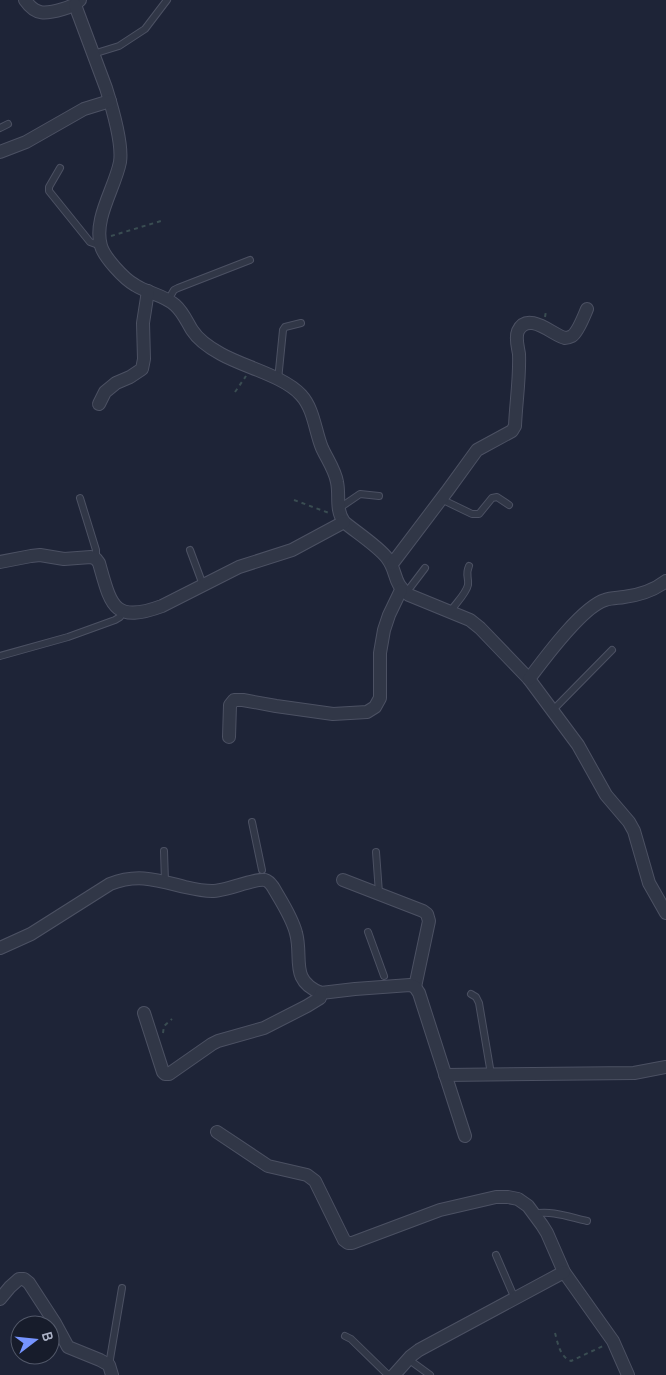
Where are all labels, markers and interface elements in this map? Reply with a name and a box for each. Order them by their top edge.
north arrow [10,1315,60,1365]
text: B [38,1329,58,1343]

